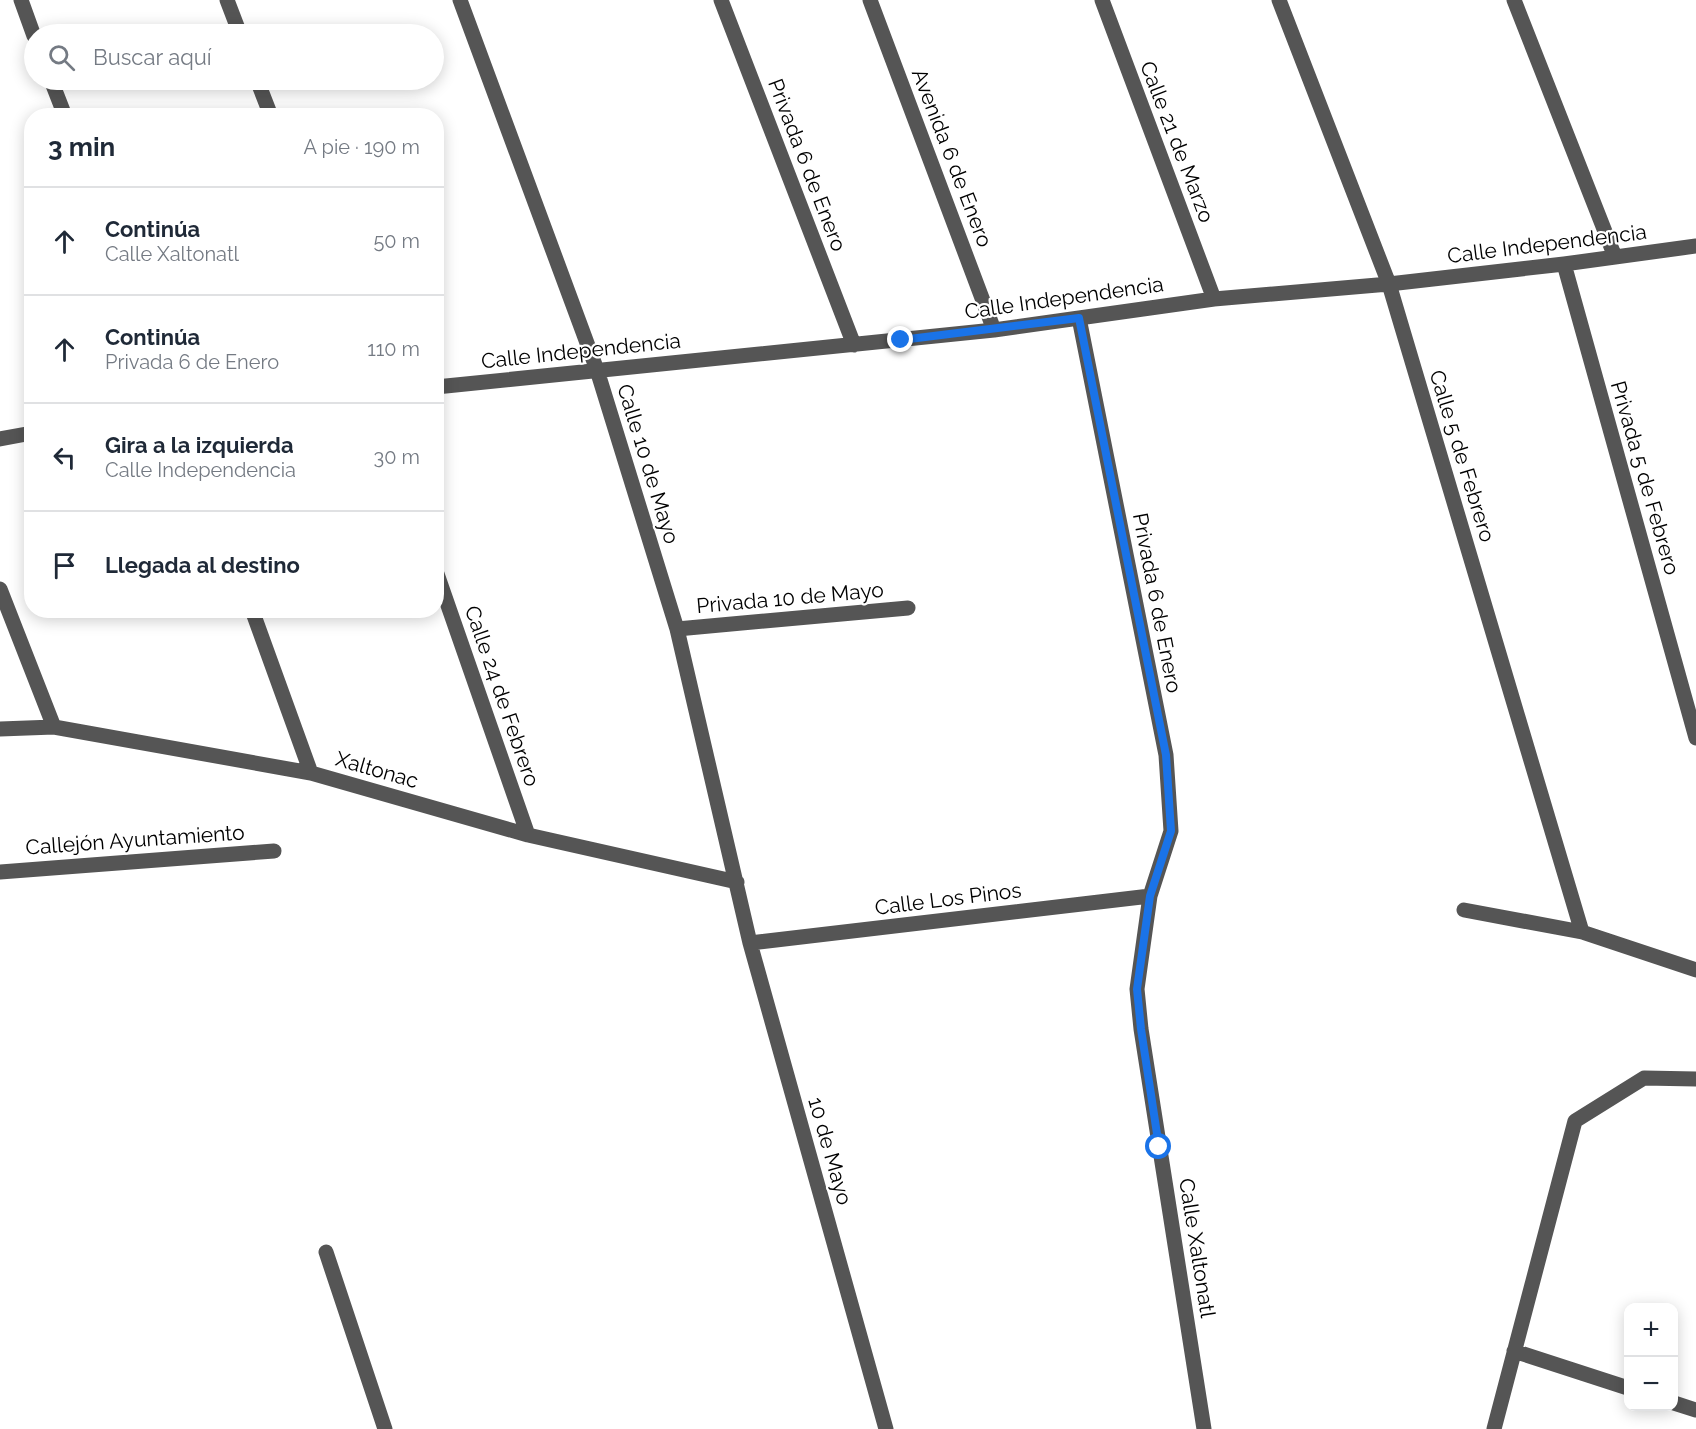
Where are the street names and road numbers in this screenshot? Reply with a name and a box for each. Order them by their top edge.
street label: Calle 21 de Marzo [1135,58,1220,226]
street label: Avenida 6 de Enero [907,65,998,250]
street label: Privada 6 de Enero [763,75,852,255]
street label: Calle Independencia [1446,219,1648,268]
street label: Calle Independencia [963,271,1165,324]
street label: Calle Independencia [480,328,682,373]
street label: Calle 5 de Febrero [1424,367,1501,545]
street label: Privada 5 de Febrero [1606,378,1685,578]
street label: Calle 10 de Mayo [612,381,685,547]
street label: Privada 6 de Enero [1128,511,1187,695]
street label: Privada 10 de Mayo [695,577,885,618]
street label: Calle 24 de Febrero [460,602,545,789]
street label: Xaltonac [333,746,421,793]
street label: Callejón Ayuntamiento [25,819,245,860]
street label: Calle Los Pinos [873,877,1023,920]
street label: 10 de Mayo [803,1094,858,1208]
street label: Calle Xaltonatl [1174,1176,1221,1320]

